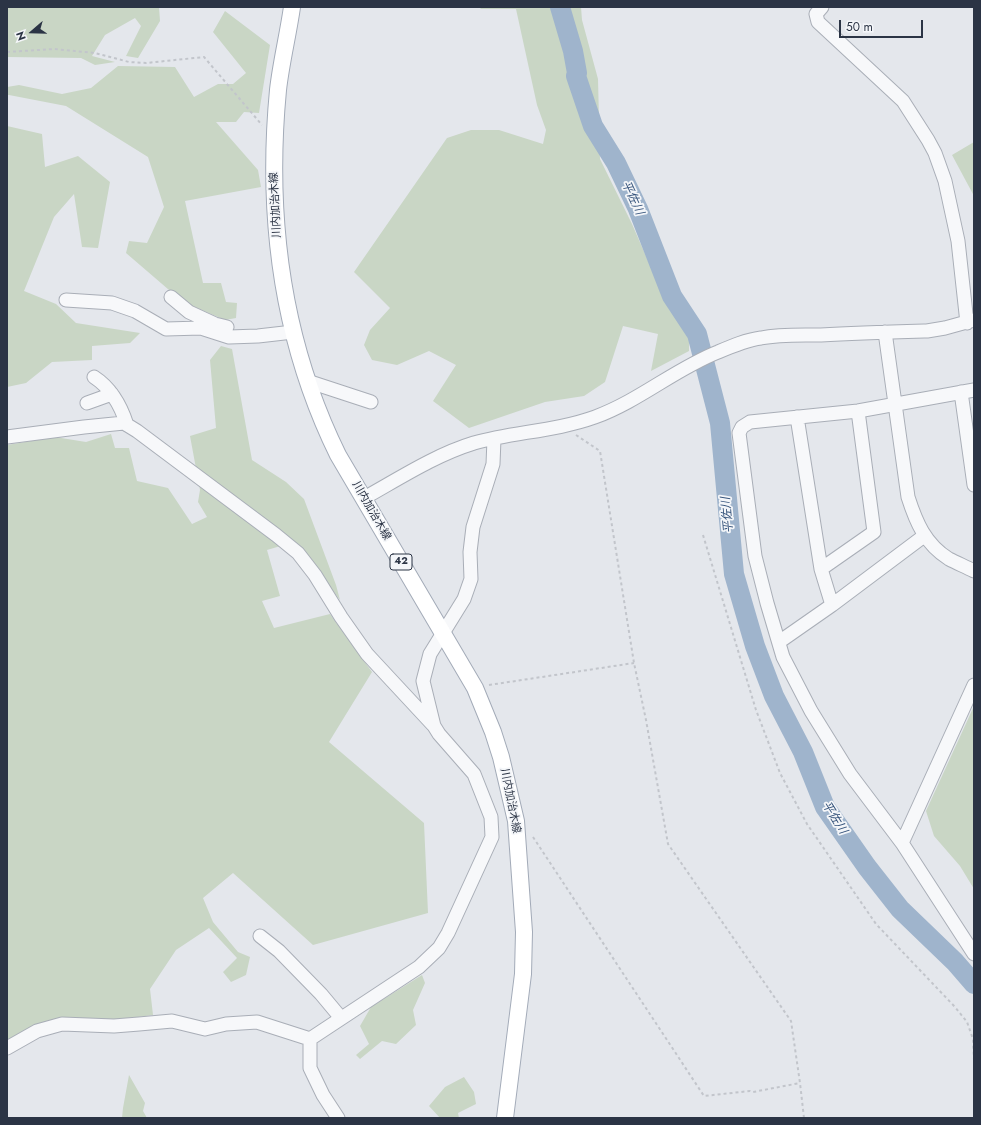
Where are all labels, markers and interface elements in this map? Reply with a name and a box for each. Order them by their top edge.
north arrow [12,12,52,52]
scale bar [841,12,925,38]
text: 50 m [846,18,873,36]
text: N [12,29,30,43]
street label: 川内加治木線 [268,172,284,238]
water label: 平佐川 [618,179,646,217]
street label: 川内加治木線 [349,479,393,543]
water label: 平佐川 [719,496,737,534]
road number: 42 [390,554,412,570]
street label: 川内加治木線 [497,767,523,835]
water label: 平佐川 [818,799,850,837]

